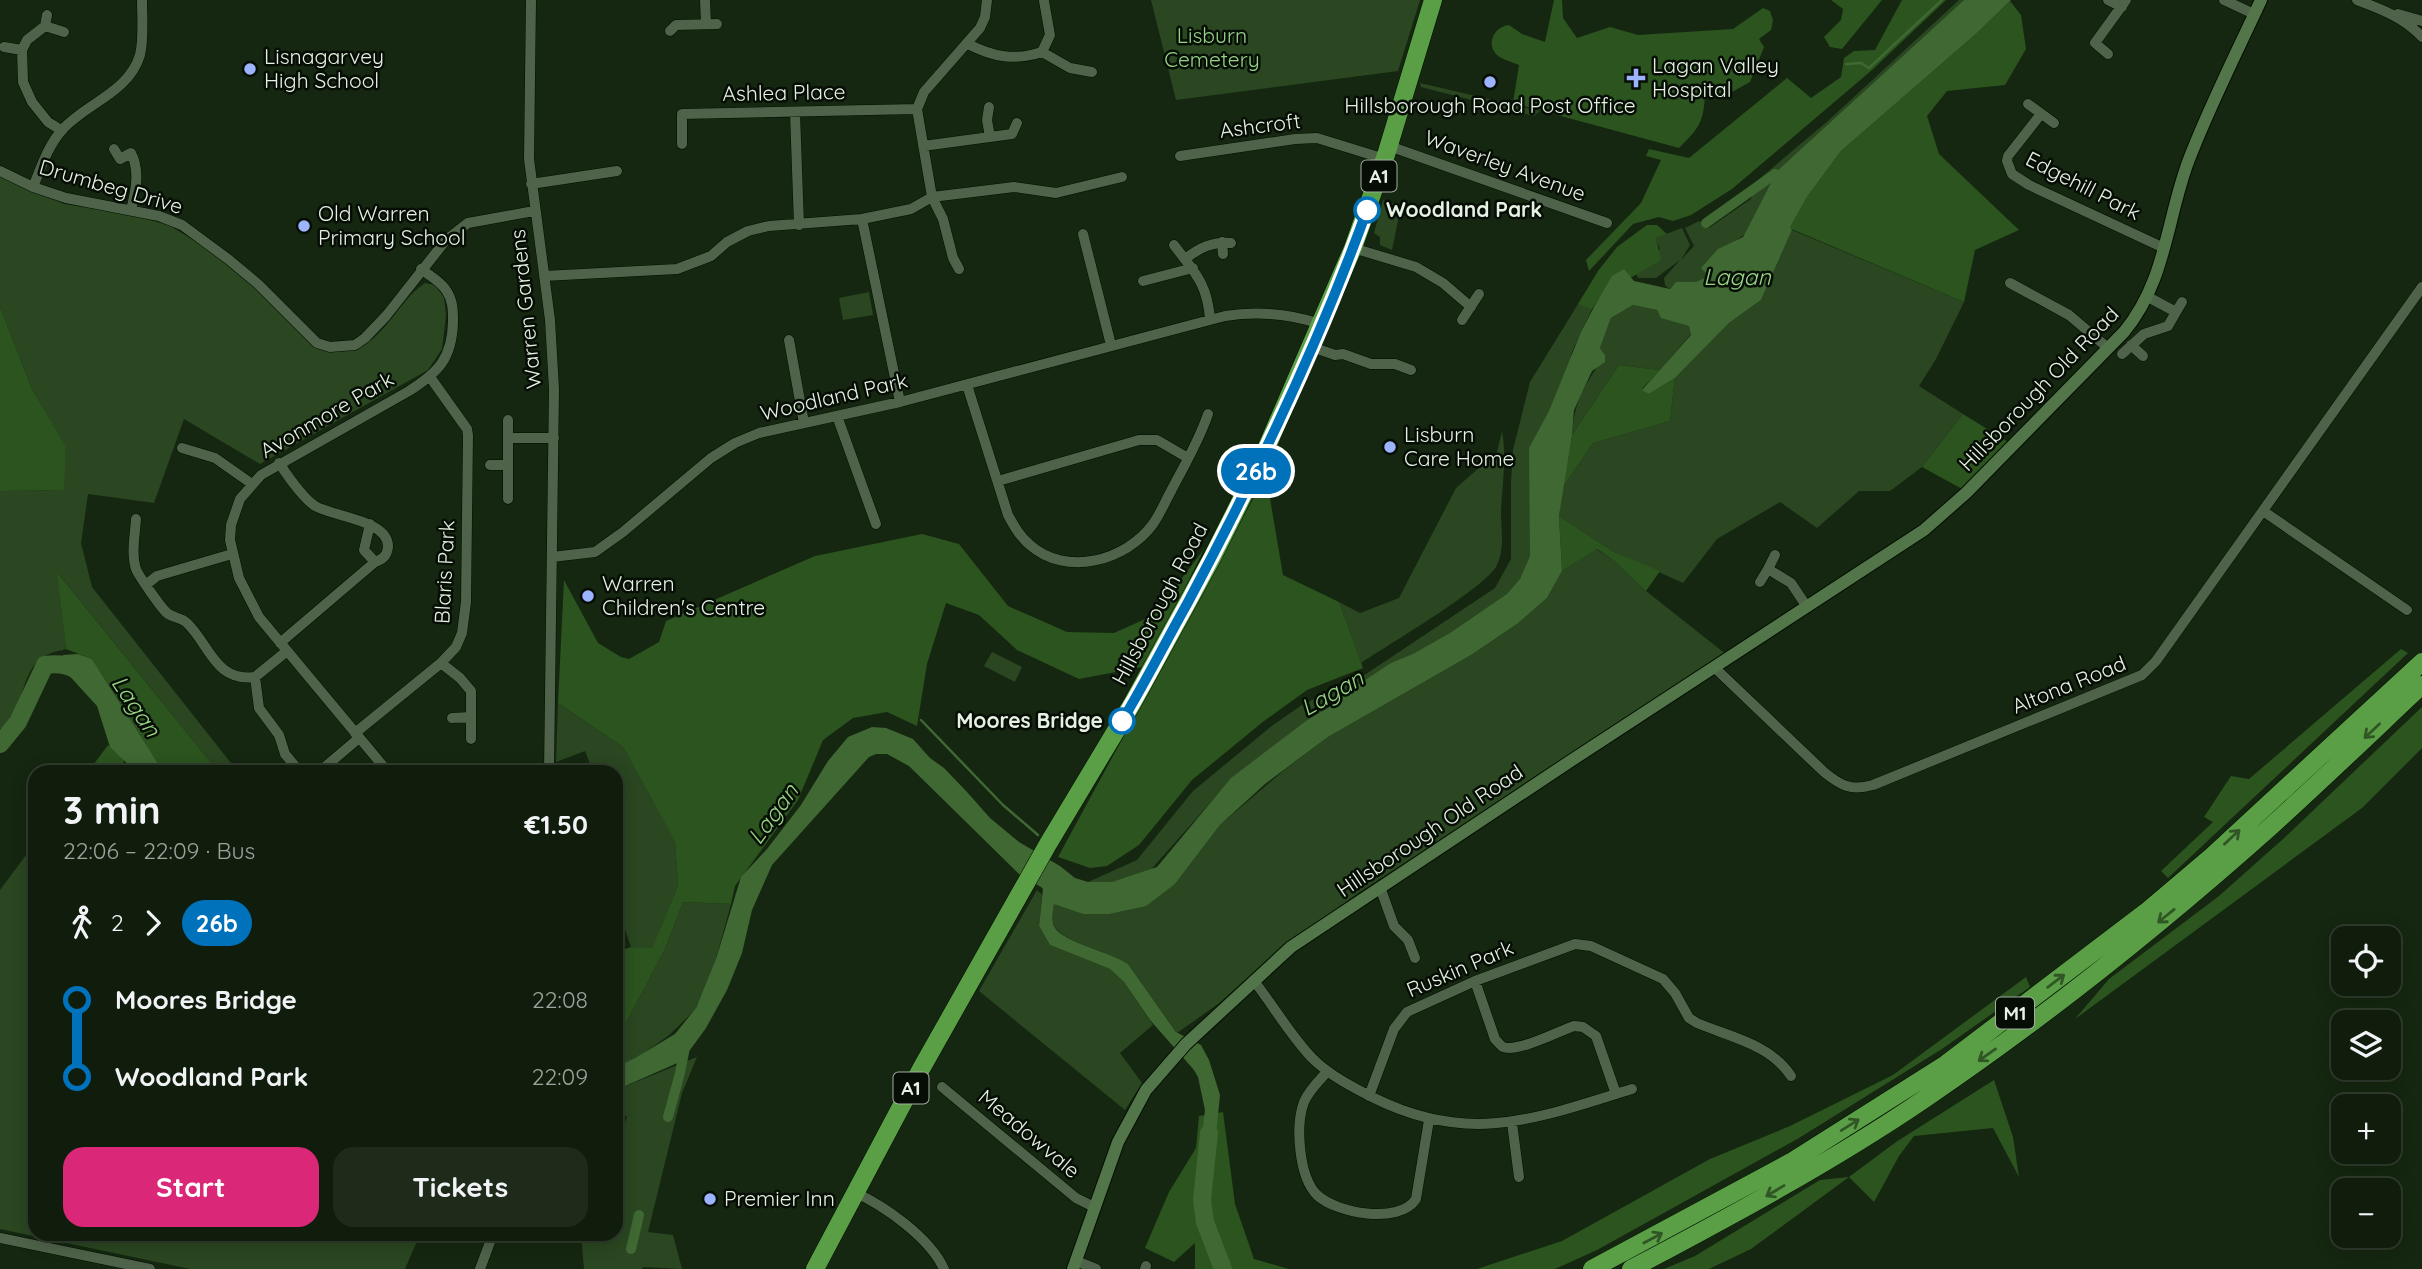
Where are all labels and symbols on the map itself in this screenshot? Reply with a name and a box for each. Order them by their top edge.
park label: Lisburn Cemetery [1164,22,1260,72]
place label: Lisnagarvey High School [264,43,384,93]
place label: Lagan Valley Hospital [1652,52,1779,102]
marker: Lisnagarvey High School [242,61,258,77]
marker: Lagan Valley Hospital [1626,68,1646,88]
marker: Hillsborough Road Post Office [1482,74,1498,90]
street label: Ashlea Place [722,78,846,106]
place label: Hillsborough Road Post Office [1344,92,1636,118]
street label: Ashcroft [1218,107,1302,143]
street label: Waverley Avenue [1421,124,1589,206]
street label: Edgehill Park [2022,145,2145,225]
street label: Drumbeg Drive [36,153,186,219]
road number: A1 [1362,160,1396,192]
place label: Woodland Park [1386,196,1542,222]
marker: Woodland Park [1354,197,1380,223]
place label: Old Warren Primary School [318,200,466,250]
marker: Old Warren Primary School [296,218,312,234]
street label: Warren Gardens [504,228,546,390]
water label: Lagan [1703,262,1772,291]
street label: Hillsborough Old Road [1953,301,2124,476]
street label: Avonmore Park [255,365,398,463]
street label: Woodland Park [757,366,910,426]
place label: Lisburn Care Home [1404,421,1514,471]
marker: Lisburn Care Home [1382,439,1398,455]
line badge: 26b [1216,448,1296,494]
street label: Hillsborough Road [1106,518,1213,689]
street label: Blaris Park [428,519,460,624]
place label: Warren Children's Centre [602,570,765,620]
marker: Warren Children's Centre [580,588,596,604]
street label: Altona Road [2008,649,2129,719]
water label: Lagan [1295,663,1369,722]
water label: Lagan [105,670,168,742]
place label: Moores Bridge [956,707,1103,733]
marker: Moores Bridge [1109,708,1135,734]
one-way arrow [2364,723,2381,740]
street label: Hillsborough Old Road [1332,758,1527,902]
water label: Lagan [741,777,805,850]
one-way arrow [2223,828,2240,845]
one-way arrow [2158,908,2176,924]
street label: Ruskin Park [1402,934,1517,1002]
one-way arrow [2047,974,2066,989]
road number: M1 [1996,998,2034,1028]
one-way arrow [1978,1048,1997,1062]
road number: A1 [894,1072,928,1104]
street label: Meadowvale [974,1083,1086,1183]
one-way arrow [1840,1118,1860,1132]
one-way arrow [1765,1184,1785,1198]
place label: Premier Inn [724,1185,835,1211]
marker: Premier Inn [702,1191,718,1207]
one-way arrow [1642,1231,1662,1245]

